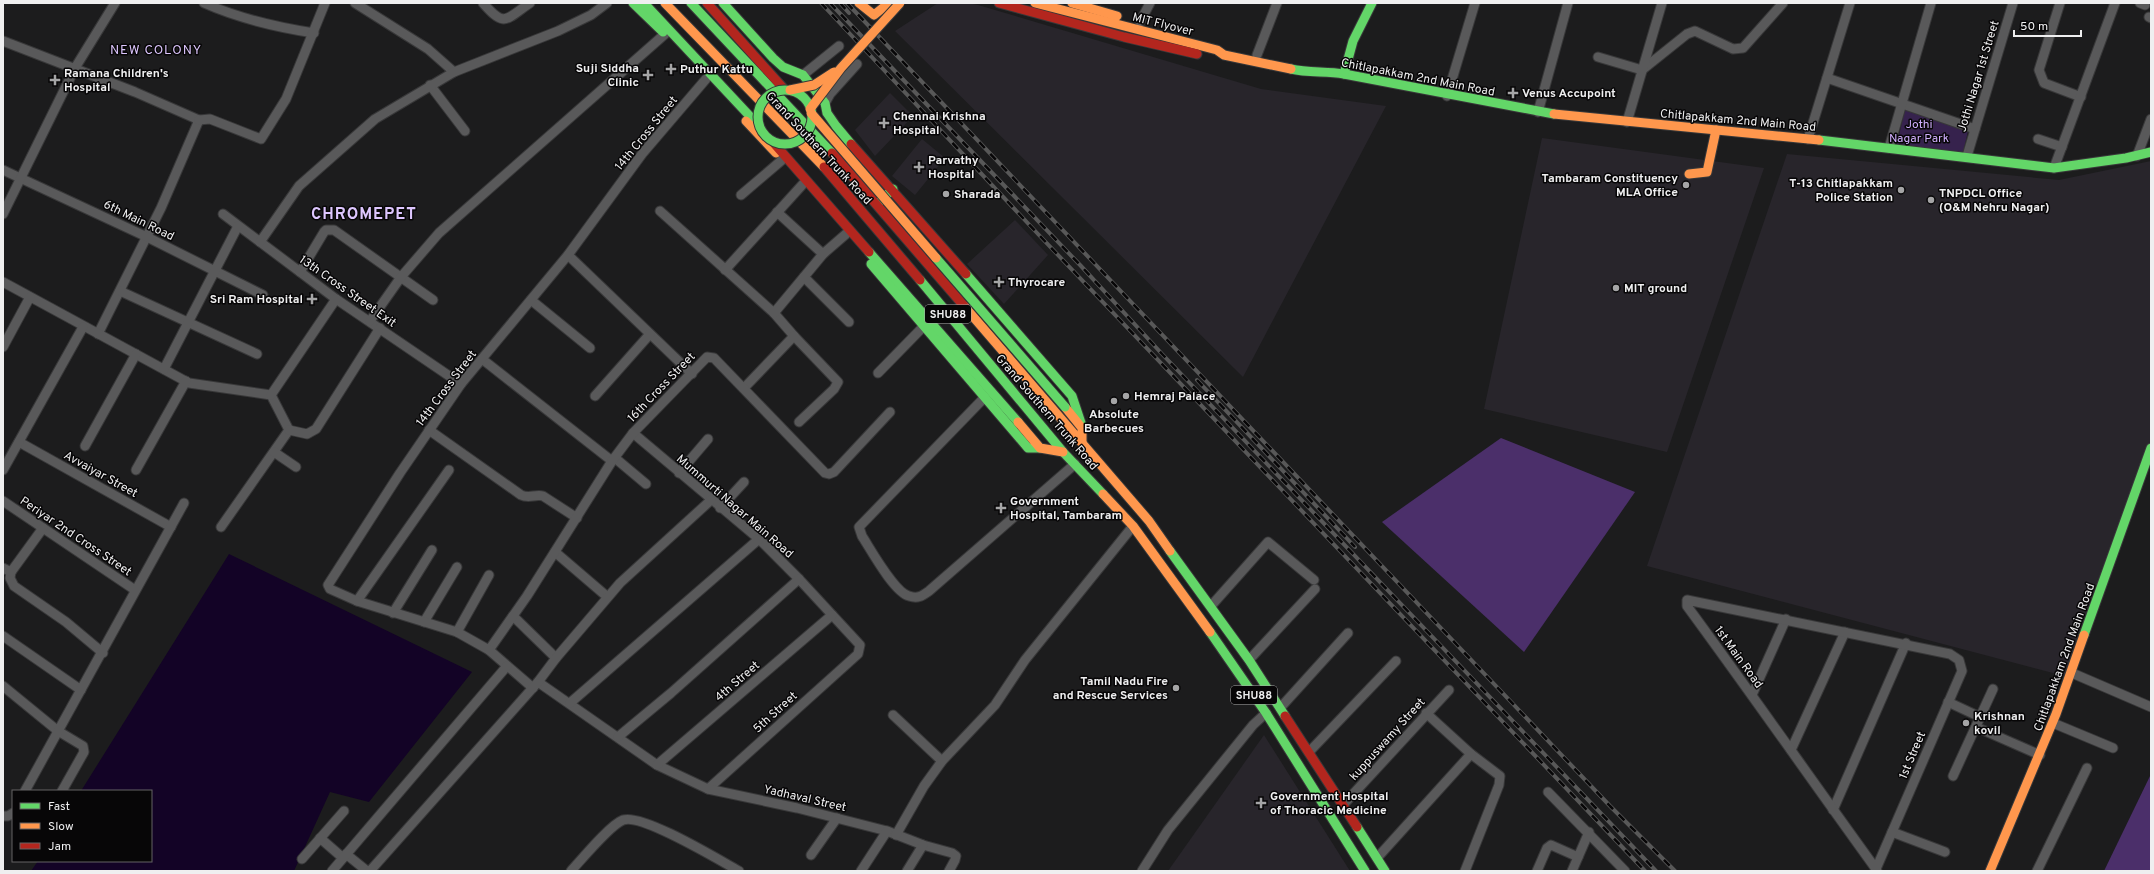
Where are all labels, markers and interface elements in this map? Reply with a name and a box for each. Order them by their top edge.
street label: MIT Flyover [1131,10,1195,40]
scale bar [2014,12,2081,38]
street label: Jothi Nagar 1st Street [1954,19,2004,134]
text: 50 m [2020,19,2048,35]
district label: NEW COLONY [110,43,202,59]
street label: Chitlapakkam 2nd Main Road [1339,55,1496,101]
place label: Suji Siddha Clinic [576,61,639,91]
place label: Puthur Kattu [680,62,753,78]
marker: Puthur Kattu [665,63,677,75]
place label: Ramana Children's Hospital [64,66,169,96]
marker: Suji Siddha Clinic [642,69,654,81]
marker: Ramana Children's Hospital [49,74,61,86]
place label: Venus Accupoint [1522,86,1616,102]
marker: Venus Accupoint [1507,87,1519,99]
street label: Grand Southern Trunk Road [762,89,875,208]
street label: 14th Cross Street [612,93,682,174]
street label: Chitlapakkam 2nd Main Road [1659,106,1817,136]
place label: Chennai Krishna Hospital [893,109,986,139]
marker: Chennai Krishna Hospital [878,117,890,129]
park label: Jothi Nagar Park [1889,117,1949,147]
place label: Parvathy Hospital [928,153,979,183]
marker: Parvathy Hospital [913,161,925,173]
place label: Tambaram Constituency MLA Office [1541,171,1678,201]
place label: T-13 Chitlapakkam Police Station [1789,176,1893,206]
marker: Tambaram Constituency MLA Office [1681,180,1691,190]
marker: T-13 Chitlapakkam Police Station [1896,185,1906,195]
place label: TNPDCL Office (O&M Nehru Nagar) [1939,186,2050,216]
place label: Sharada [954,187,1000,203]
marker: Sharada [941,189,951,199]
marker: TNPDCL Office (O&M Nehru Nagar) [1926,195,1936,205]
street label: 6th Main Road [100,197,177,245]
district label: CHROMEPET [311,205,417,225]
street label: 13th Cross Street Exit [296,252,399,331]
place label: Thyrocare [1008,275,1066,291]
marker: Thyrocare [993,276,1005,288]
place label: MIT ground [1624,281,1687,297]
marker: MIT ground [1611,283,1621,293]
place label: Sri Ram Hospital [210,292,303,308]
marker: Sri Ram Hospital [306,293,318,305]
road number: SHU88 [925,305,971,323]
street label: 14th Cross Street [413,347,481,430]
street label: 16th Cross Street [624,349,699,426]
street label: Grand Southern Trunk Road [991,351,1101,474]
place label: Hemraj Palace [1134,389,1216,405]
marker: Hemraj Palace [1121,391,1131,401]
marker: Absolute Barbecues [1109,396,1119,406]
place label: Absolute Barbecues [1084,407,1144,437]
street label: Avvaiyar Street [61,448,140,502]
street label: Mummurti Nagar Main Road [672,451,796,562]
street label: Periyar 2nd Cross Street [16,493,134,580]
place label: Government Hospital, Tambaram [1010,494,1122,524]
marker: Government Hospital, Tambaram [995,502,1007,514]
street label: Chitlapakkam 2nd Main Road [2031,581,2099,734]
street label: 1st Main Road [1710,623,1766,692]
street label: 4th Street [712,658,763,706]
place label: Tamil Nadu Fire and Rescue Services [1053,674,1168,704]
marker: Tamil Nadu Fire and Rescue Services [1171,683,1181,693]
road number: SHU88 [1231,686,1277,704]
street label: 5th Street [750,689,801,737]
street label: kuppuswamy Street [1346,695,1429,784]
place label: Krishnan kovil [1974,709,2025,739]
marker: Krishnan kovil [1961,718,1971,728]
street label: 1st Street [1896,729,1930,782]
street label: Yadhaval Street [762,782,848,816]
place label: Government Hospital of Thoracic Medicine [1270,789,1388,819]
legend [12,790,152,862]
marker: Government Hospital of Thoracic Medicine [1255,797,1267,809]
text: Fast [48,799,70,815]
text: Slow [48,819,74,835]
text: Jam [48,839,71,855]

